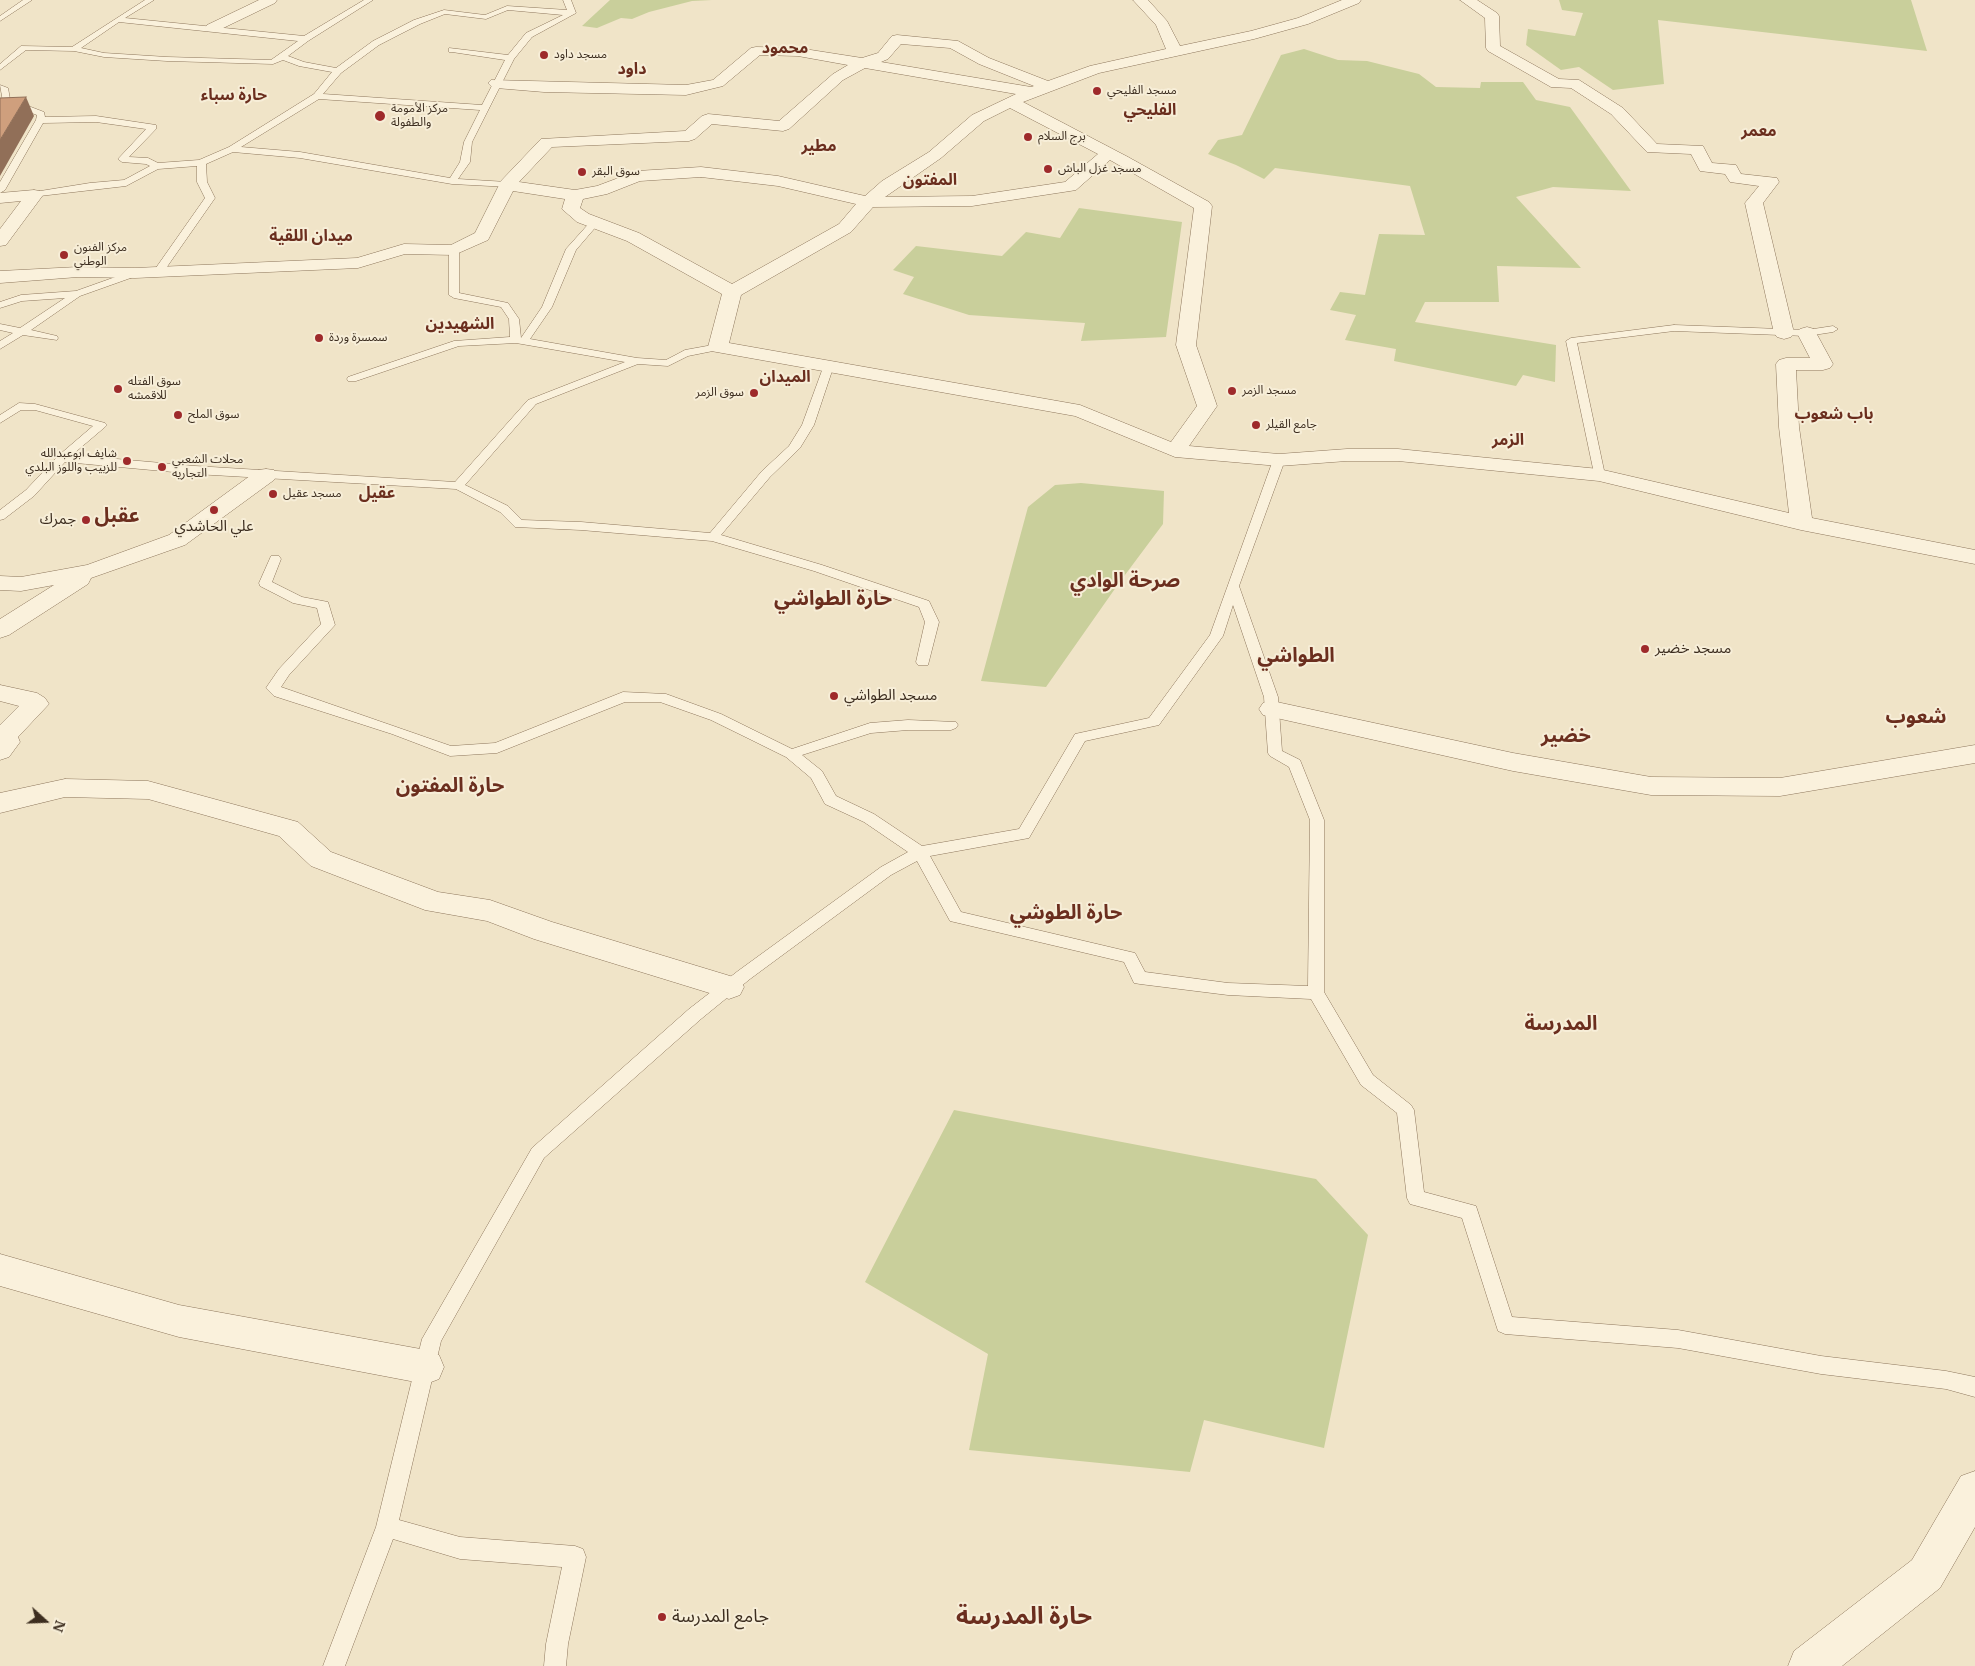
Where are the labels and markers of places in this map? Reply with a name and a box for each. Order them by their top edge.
place label: مسجد داود [554,48,607,62]
marker: مسجد داود [538,49,550,61]
place label: مسجد الفليحي [1107,84,1177,98]
marker: مسجد الفليحي [1091,85,1103,97]
place label: مركز الأمومة والطفولة [391,102,448,130]
marker: مركز الأمومة والطفولة [373,109,387,123]
place label: برج السلام [1038,130,1086,144]
marker: برج السلام [1022,131,1034,143]
place label: مسجد غزل الباش [1058,162,1141,176]
marker: مسجد غزل الباش [1042,163,1054,175]
place label: سوق البقر [592,165,640,179]
marker: سوق البقر [576,166,588,178]
place label: مركز الفنون الوطني [74,241,127,269]
marker: مركز الفنون الوطني [58,249,70,261]
place label: سمسرة وردة [329,331,388,345]
marker: سمسرة وردة [313,332,325,344]
place label: سوق الفتله للاقمشه [128,375,181,403]
marker: سوق الفتله للاقمشه [112,383,124,395]
place label: مسجد الزمر [1242,384,1297,398]
marker: مسجد الزمر [1226,385,1238,397]
place label: سوق الزمر [695,386,744,400]
marker: سوق الزمر [748,387,760,399]
place label: سوق الملح [188,408,240,422]
marker: سوق الملح [172,409,184,421]
place label: جامع القيلر [1266,418,1317,432]
marker: جامع القيلر [1250,419,1262,431]
place label: شايف ابوعبدالله للزبيب واللوز البلدي [25,447,117,475]
place label: محلات الشعبي التجاريه [172,453,243,481]
marker: شايف ابوعبدالله للزبيب واللوز البلدي [121,455,133,467]
marker: محلات الشعبي التجاريه [156,461,168,473]
place label: مسجد عقيل [283,487,342,501]
marker: مسجد عقيل [267,488,279,500]
marker: علي الحاشدي [208,504,220,516]
place label: جمرك [40,511,76,529]
marker: جمرك [80,514,92,526]
place label: علي الحاشدي [174,518,254,536]
place label: مسجد خضير [1655,640,1731,658]
marker: مسجد خضير [1639,643,1651,655]
place label: مسجد الطواشي [844,687,937,705]
marker: مسجد الطواشي [828,690,840,702]
place label: جامع المدرسة [672,1606,769,1628]
marker: جامع المدرسة [656,1611,668,1623]

